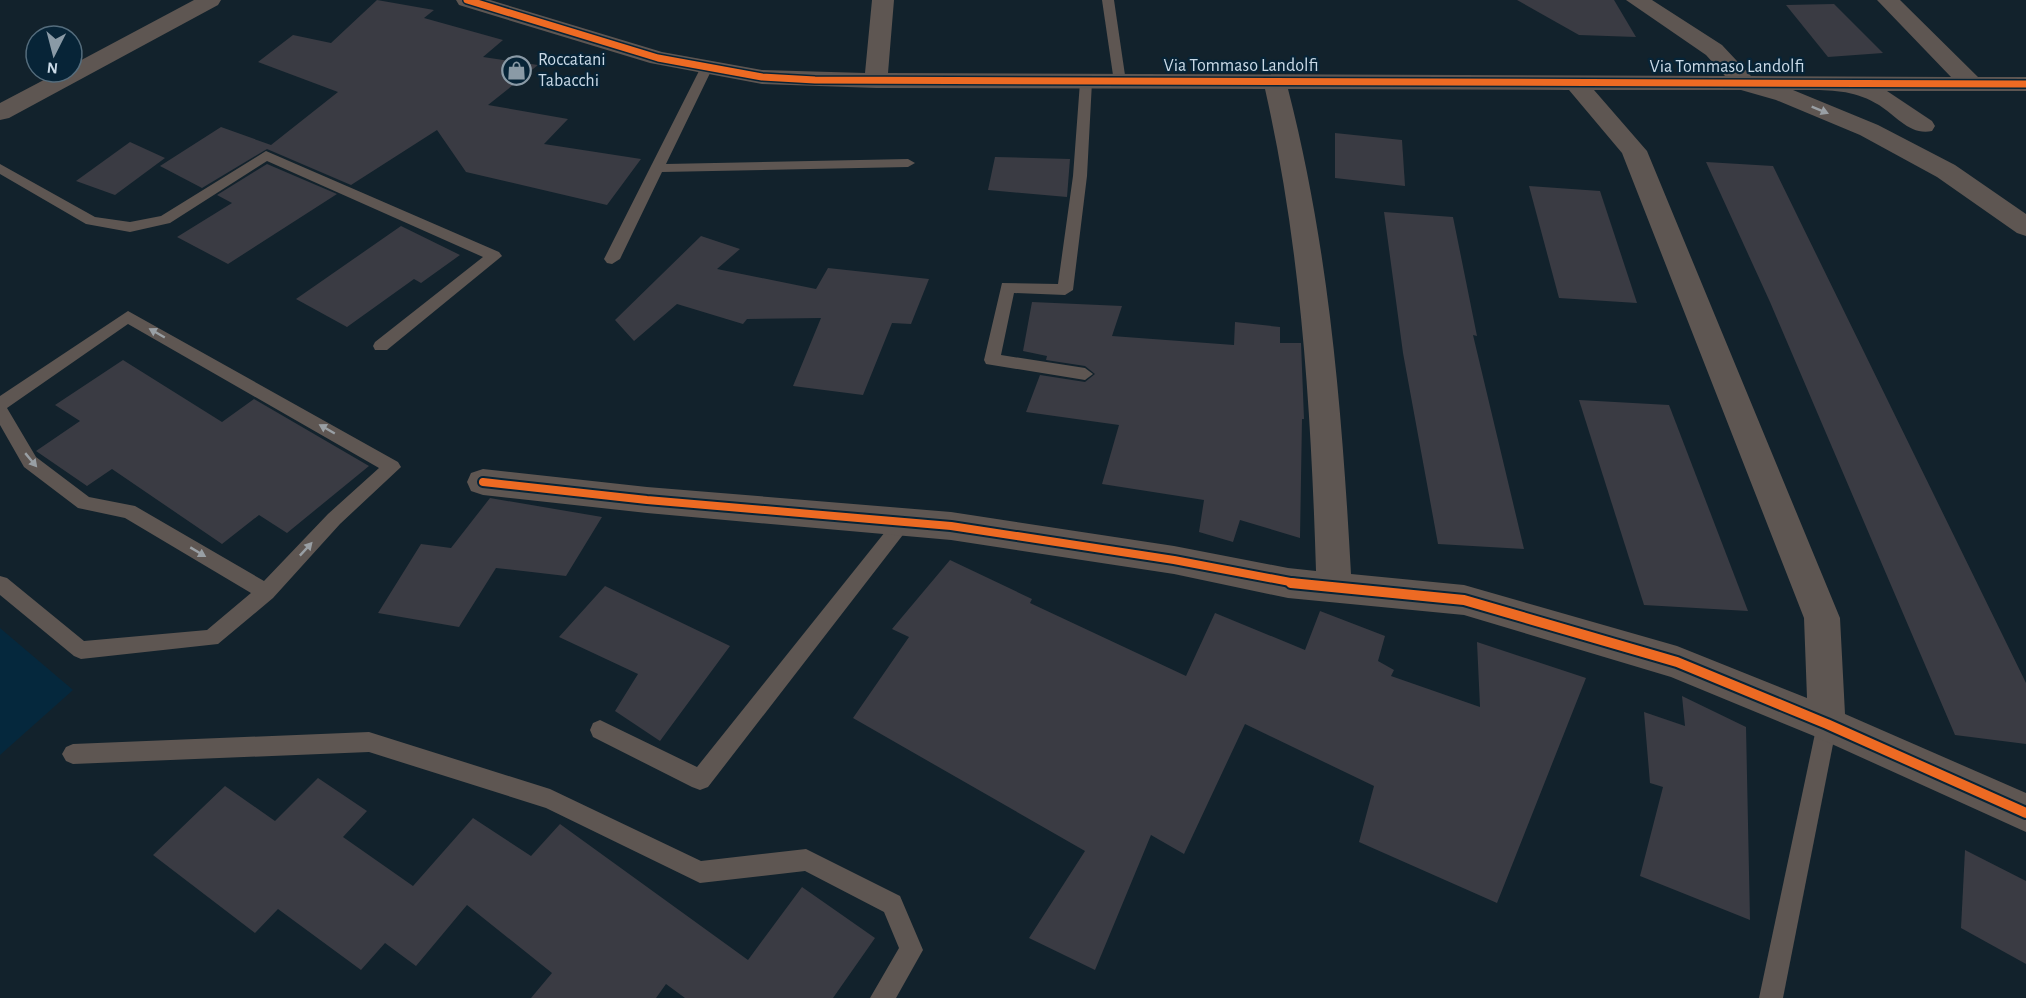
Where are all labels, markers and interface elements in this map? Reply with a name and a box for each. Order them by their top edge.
north arrow [24,24,84,84]
place label: Roccatani Tabacchi [538,51,606,90]
shop icon: Roccatani Tabacchi [501,54,533,86]
street label: Via Tommaso Landolfi [1164,57,1319,75]
street label: Via Tommaso Landolfi [1650,58,1805,76]
text: N [46,59,59,76]
one-way arrow [1811,106,1829,115]
one-way arrow [148,328,165,338]
one-way arrow [318,425,335,435]
one-way arrow [24,452,38,467]
one-way arrow [299,542,312,557]
one-way arrow [190,546,206,557]

